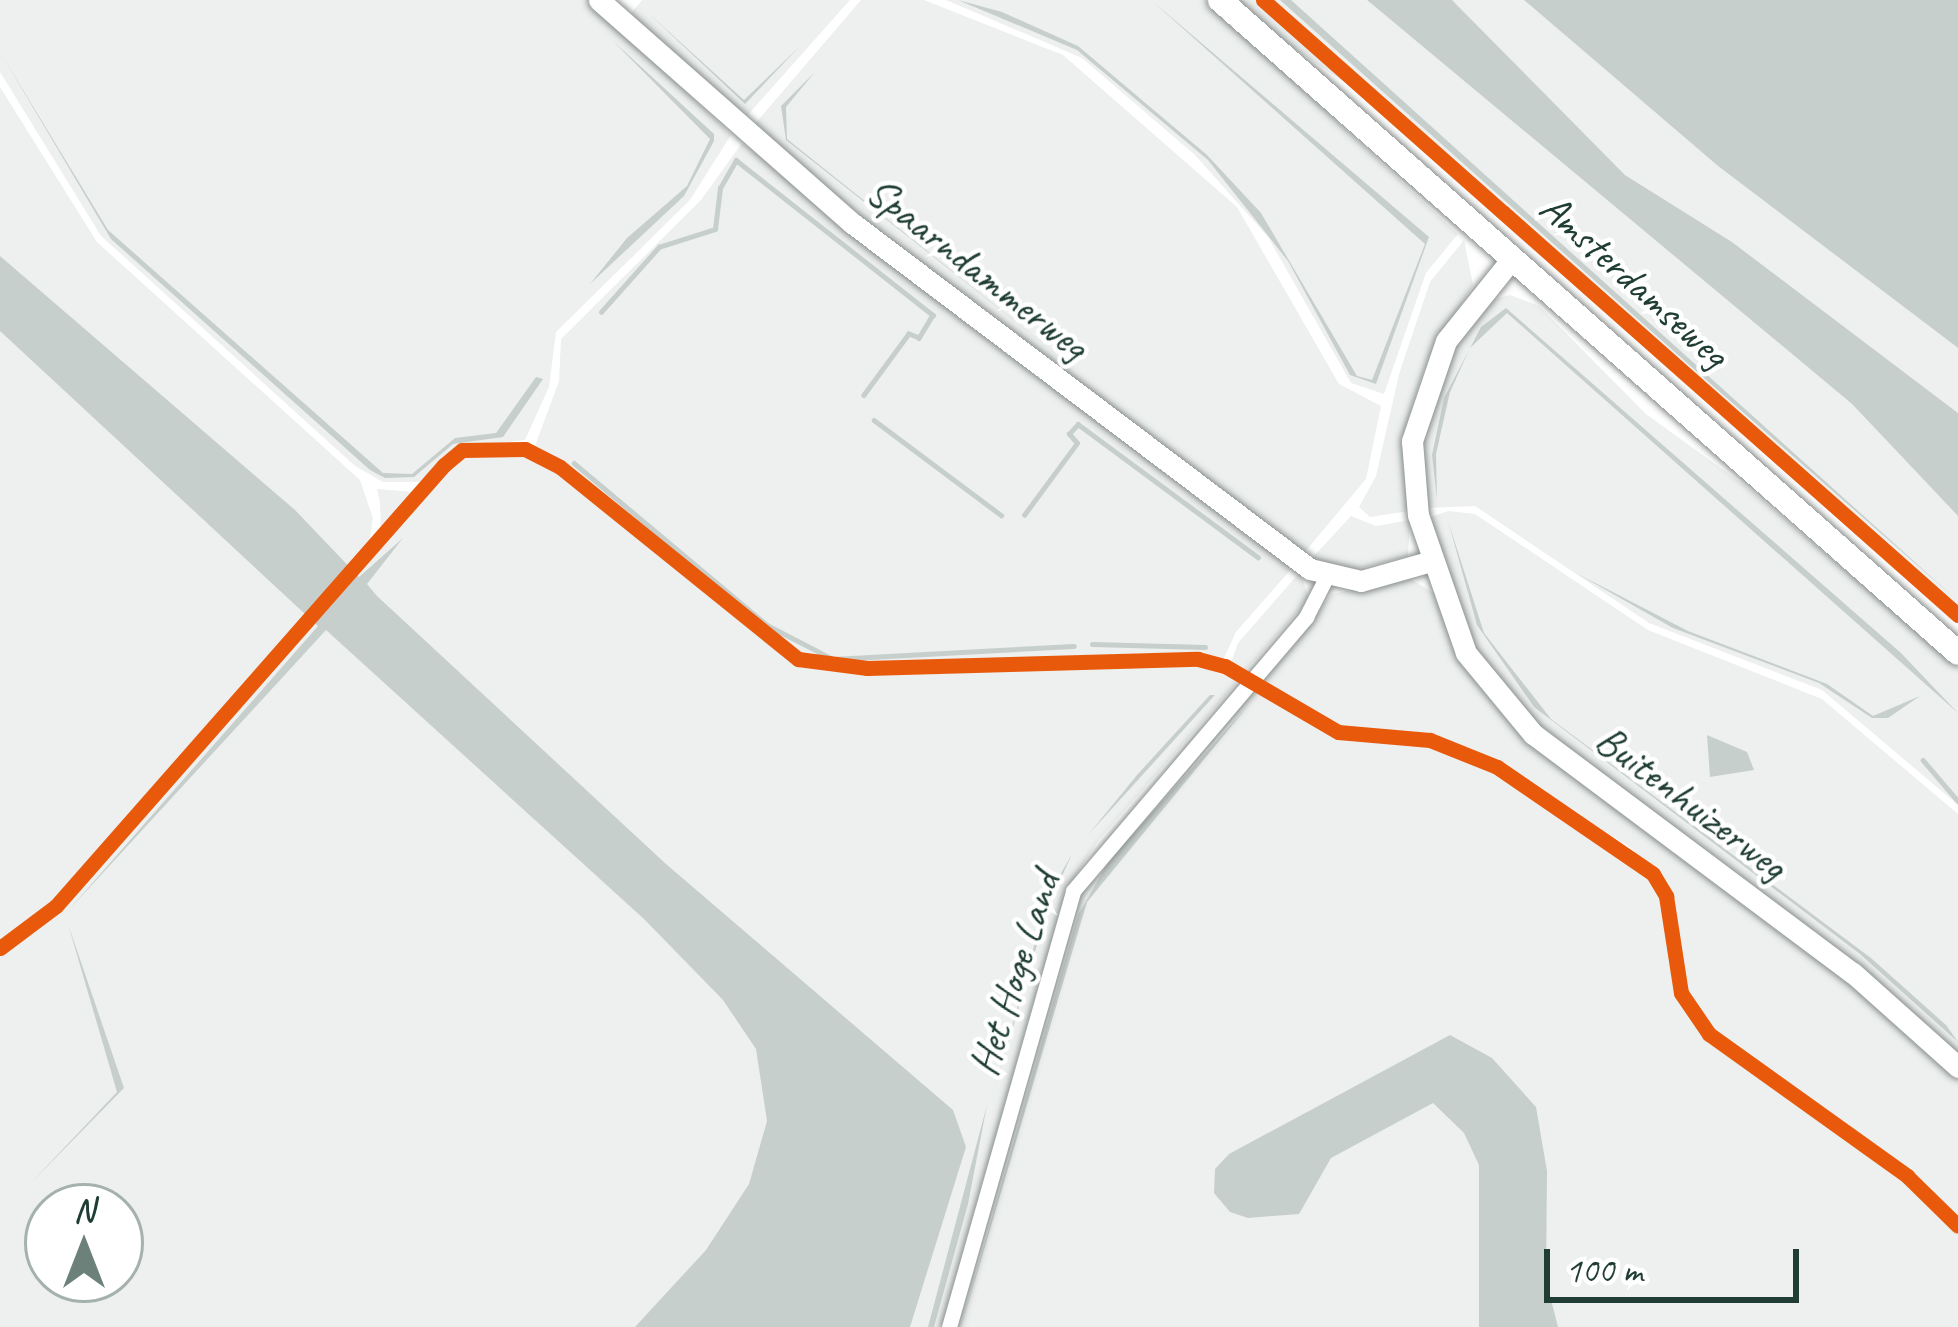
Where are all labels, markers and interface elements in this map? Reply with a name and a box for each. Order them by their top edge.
street label: Spaarndammerweg [856,167,1098,371]
street label: Amsterdamseweg [1529,183,1739,379]
street label: Buitenhuizerweg [1585,715,1797,891]
street label: Het Hoge Land [959,866,1071,1082]
north arrow [24,1183,144,1303]
text: N [74,1189,94,1231]
scale bar [1550,1225,1805,1299]
text: 100 m [1565,1247,1642,1293]

